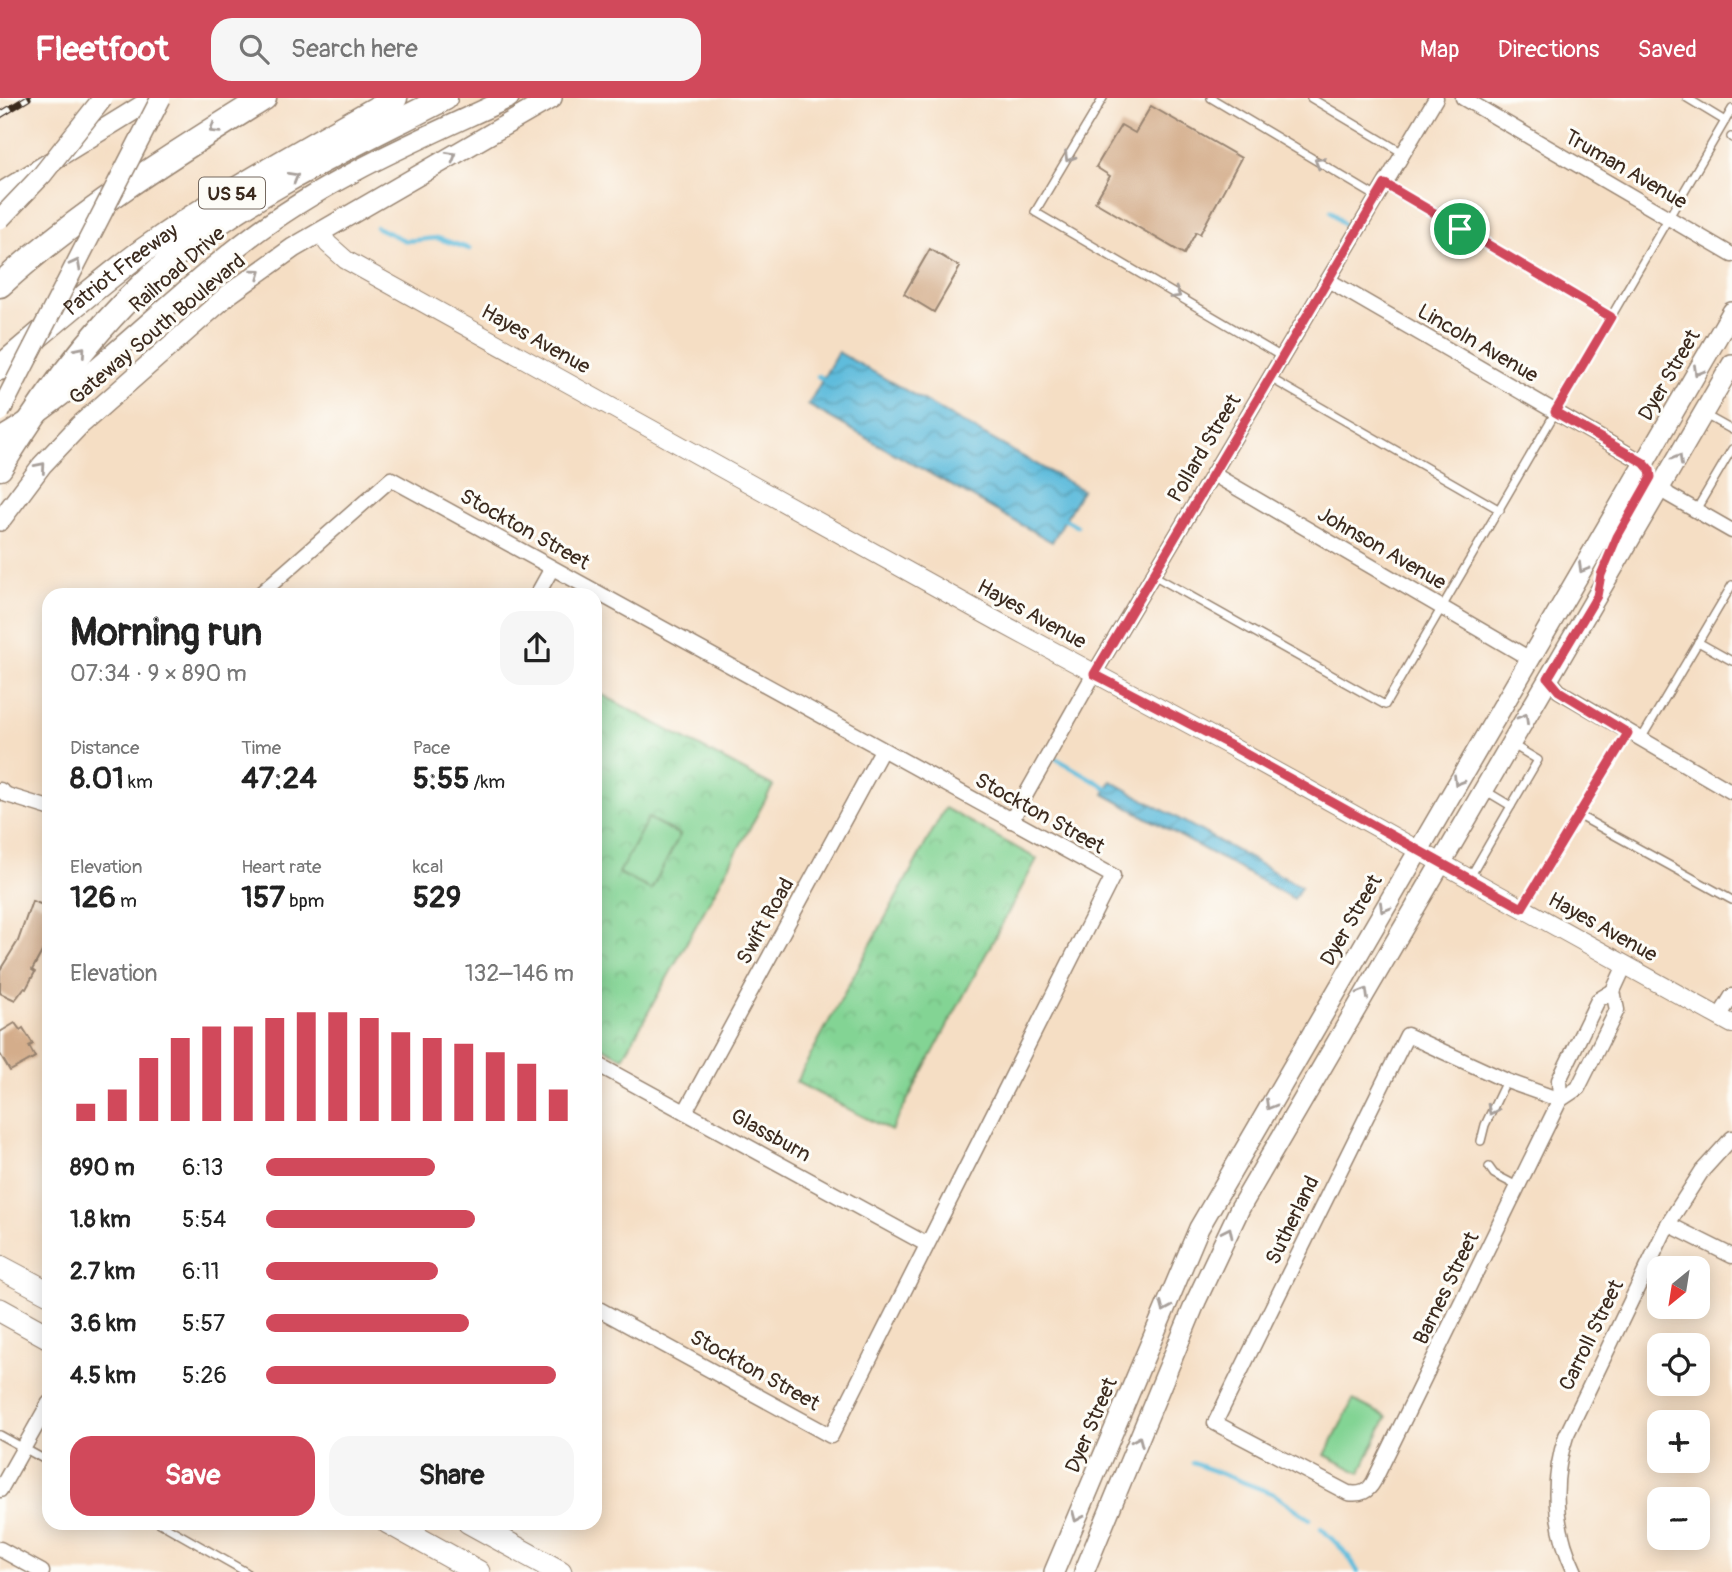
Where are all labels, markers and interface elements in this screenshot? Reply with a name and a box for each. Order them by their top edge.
search box [211,18,701,81]
text: Fleetfoot [35,29,169,70]
icon: search [235,30,273,68]
text: Search here [291,33,418,65]
text: Map [1420,35,1460,64]
text: Directions [1498,35,1599,64]
text: Saved [1637,35,1697,64]
one-way arrow [209,121,222,134]
street label: Truman Avenue [1560,123,1692,216]
one-way arrow [1064,149,1077,162]
one-way arrow [445,151,457,164]
one-way arrow [1313,157,1326,170]
one-way arrow [286,172,299,185]
road number: US 54 [199,178,265,208]
pin [1430,199,1490,259]
icon: arrive [1441,210,1479,248]
street label: Patriot Freeway [58,217,183,322]
street label: Railroad Drive [124,220,231,318]
street label: Gateway South Boulevard [64,248,251,411]
one-way arrow [68,259,81,271]
one-way arrow [249,269,262,281]
one-way arrow [1168,286,1181,299]
street label: Hayes Avenue [476,298,596,381]
street label: Lincoln Avenue [1412,298,1544,389]
street label: Dyer Street [1632,324,1707,426]
one-way arrow [73,346,85,359]
one-way arrow [1693,364,1706,377]
street label: Pollard Street [1162,389,1248,507]
one-way arrow [1670,454,1683,466]
one-way arrow [33,462,45,475]
street label: Stockton Street [455,483,595,576]
street label: Johnson Avenue [1313,501,1451,596]
one-way arrow [1578,560,1591,573]
street label: Hayes Avenue [972,573,1092,656]
text: Morning run [70,609,262,657]
button: share [500,611,574,685]
text: 07:34 · 9 × 890 m [70,659,247,688]
one-way arrow [1516,712,1529,725]
text: Distance [70,736,139,760]
text: Time [241,736,281,760]
text: Pace [413,736,450,760]
text: 8.01 [70,760,124,797]
text: 47:24 [241,760,317,797]
text: 5:55 [413,760,469,797]
street label: Stockton Street [970,767,1110,860]
text: km [124,770,153,794]
text: /km [469,770,505,794]
one-way arrow [1454,773,1467,786]
text: Elevation [70,855,142,879]
text: Heart rate [241,855,321,879]
text: kcal [413,855,444,879]
street label: Dyer Street [1314,869,1389,971]
street label: Swift Road [731,873,800,969]
text: 126 [70,879,116,916]
text: 157 [241,879,285,916]
text: 529 [413,879,461,916]
street label: Hayes Avenue [1543,886,1663,969]
text: m [116,889,137,913]
text: bpm [285,889,325,913]
one-way arrow [1379,901,1392,914]
text: Elevation [70,959,158,988]
text: 132–146 m [465,959,574,988]
one-way arrow [1356,988,1369,1001]
one-way arrow [1265,1098,1278,1111]
street label: Glassburn [726,1102,816,1168]
one-way arrow [1486,1103,1500,1115]
text: 890 m [70,1153,135,1182]
text: 6:13 [182,1153,223,1182]
street label: Sutherland [1259,1171,1325,1269]
text: 1.8 km [70,1205,131,1234]
text: 5:54 [182,1205,226,1234]
one-way arrow [1219,1227,1233,1239]
street label: Barnes Street [1408,1227,1486,1349]
north arrow [1647,1256,1710,1320]
map controls [1647,1256,1710,1550]
text: 2.7 km [70,1257,135,1286]
text: 6:11 [182,1257,220,1286]
street label: Carroll Street [1553,1275,1630,1395]
one-way arrow [1159,1299,1173,1312]
text: 3.6 km [70,1309,136,1338]
text: 5:57 [182,1309,225,1338]
street label: Stockton Street [685,1324,825,1417]
button: locate [1647,1333,1710,1396]
text: 4.5 km [70,1361,136,1390]
text: 5:26 [182,1361,227,1390]
street label: Dyer Street [1059,1373,1124,1477]
button: + [1647,1410,1710,1473]
button: Save [70,1436,315,1516]
button: Share [329,1436,574,1516]
one-way arrow [1130,1436,1144,1448]
button: − [1647,1487,1710,1550]
one-way arrow [1072,1510,1086,1522]

